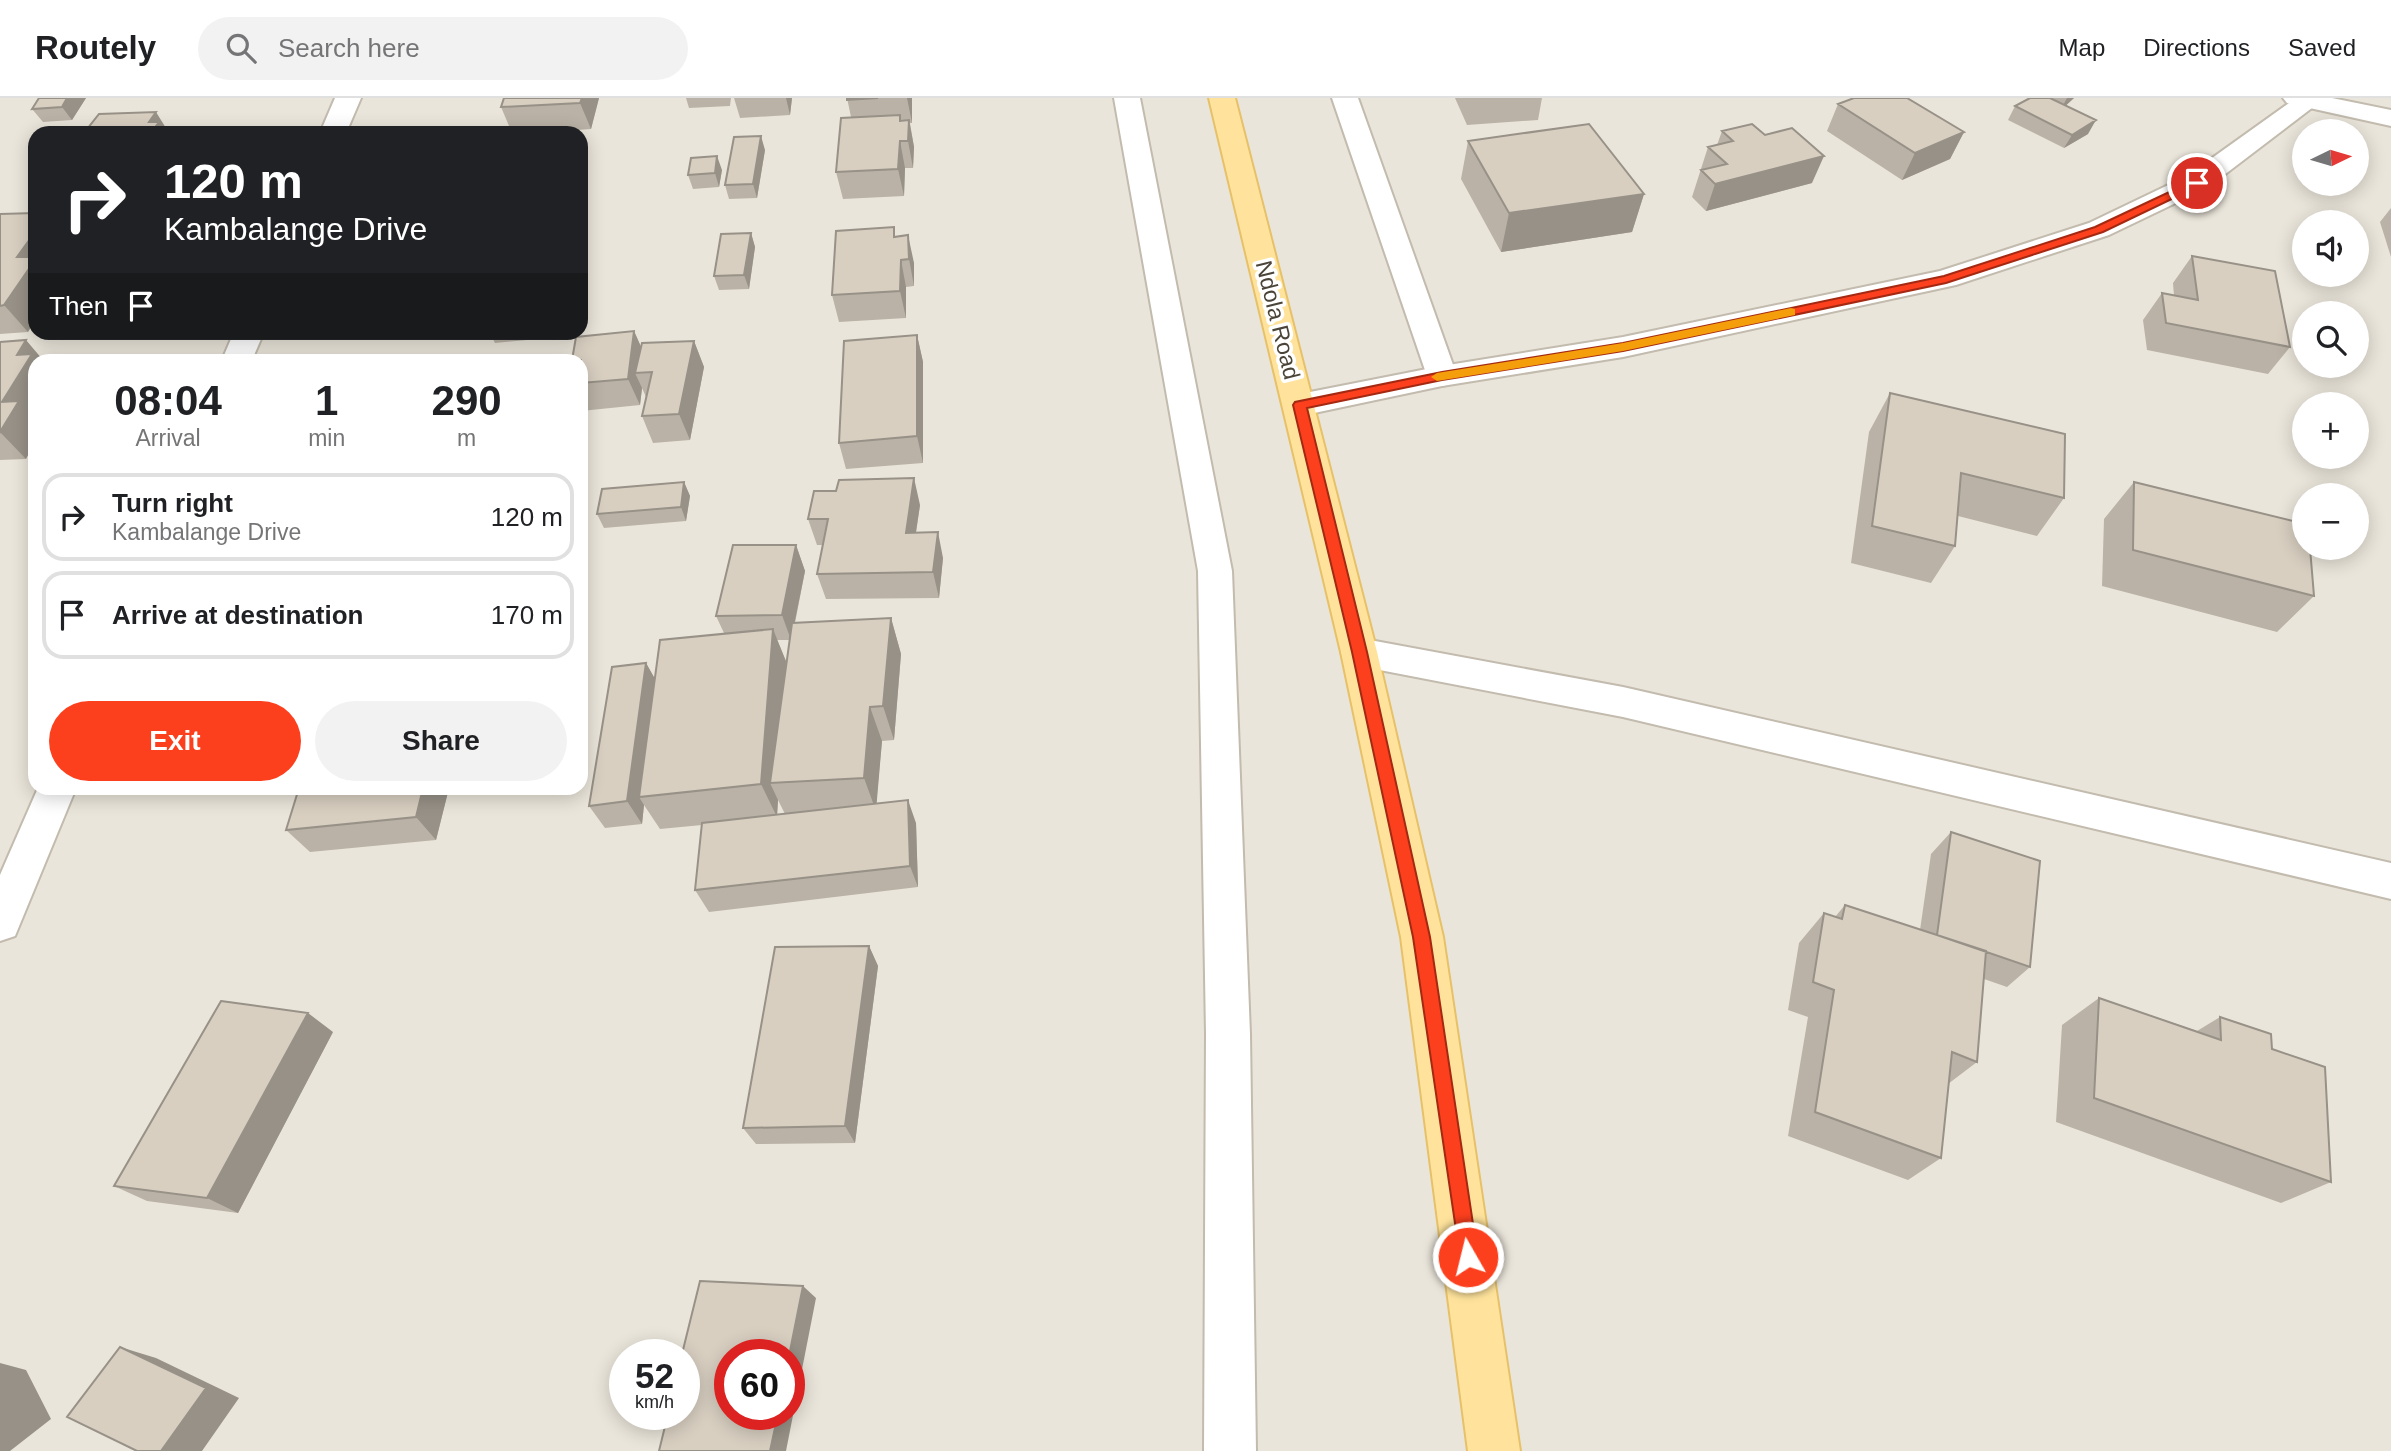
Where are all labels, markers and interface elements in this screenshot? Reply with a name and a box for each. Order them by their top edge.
search box [198,17,688,80]
text: Routely [35,29,156,66]
icon: search [222,29,260,67]
text: Search here [278,33,420,63]
text: Map [2059,34,2105,61]
text: Directions [2143,34,2250,61]
text: Saved [2288,34,2356,61]
north arrow [2292,119,2370,196]
map controls [2292,119,2369,560]
pin [2167,153,2227,213]
icon: right [49,154,140,245]
text: 120 m [164,154,303,208]
icon: arrive [2178,164,2216,202]
button: sound [2292,210,2369,287]
text: Kambalange Drive [164,211,427,247]
street label: Ndola Road [1251,258,1305,382]
icon: arrive [122,287,160,325]
text: Then [49,291,108,321]
button: search [2292,301,2369,378]
text: 08:04 [114,377,222,424]
text: 1 [315,377,338,424]
text: 290 [432,377,502,424]
button: + [2292,392,2369,469]
text: Arrival [135,425,201,451]
text: min [308,425,345,451]
text: m [457,425,476,451]
button: − [2292,483,2369,560]
text: Turn right [112,488,233,518]
icon: right [53,498,91,536]
text: 120 m [491,502,563,532]
text: Kambalange Drive [112,519,301,545]
icon: arrive [53,596,91,634]
text: Arrive at destination [112,600,363,630]
text: 170 m [491,600,563,630]
button: Exit [49,701,301,781]
button: Share [315,701,567,781]
position arrow [1431,1220,1505,1294]
speed limit sign: 60 [714,1339,805,1430]
text: 52 [635,1356,674,1395]
text: km/h [635,1392,674,1412]

